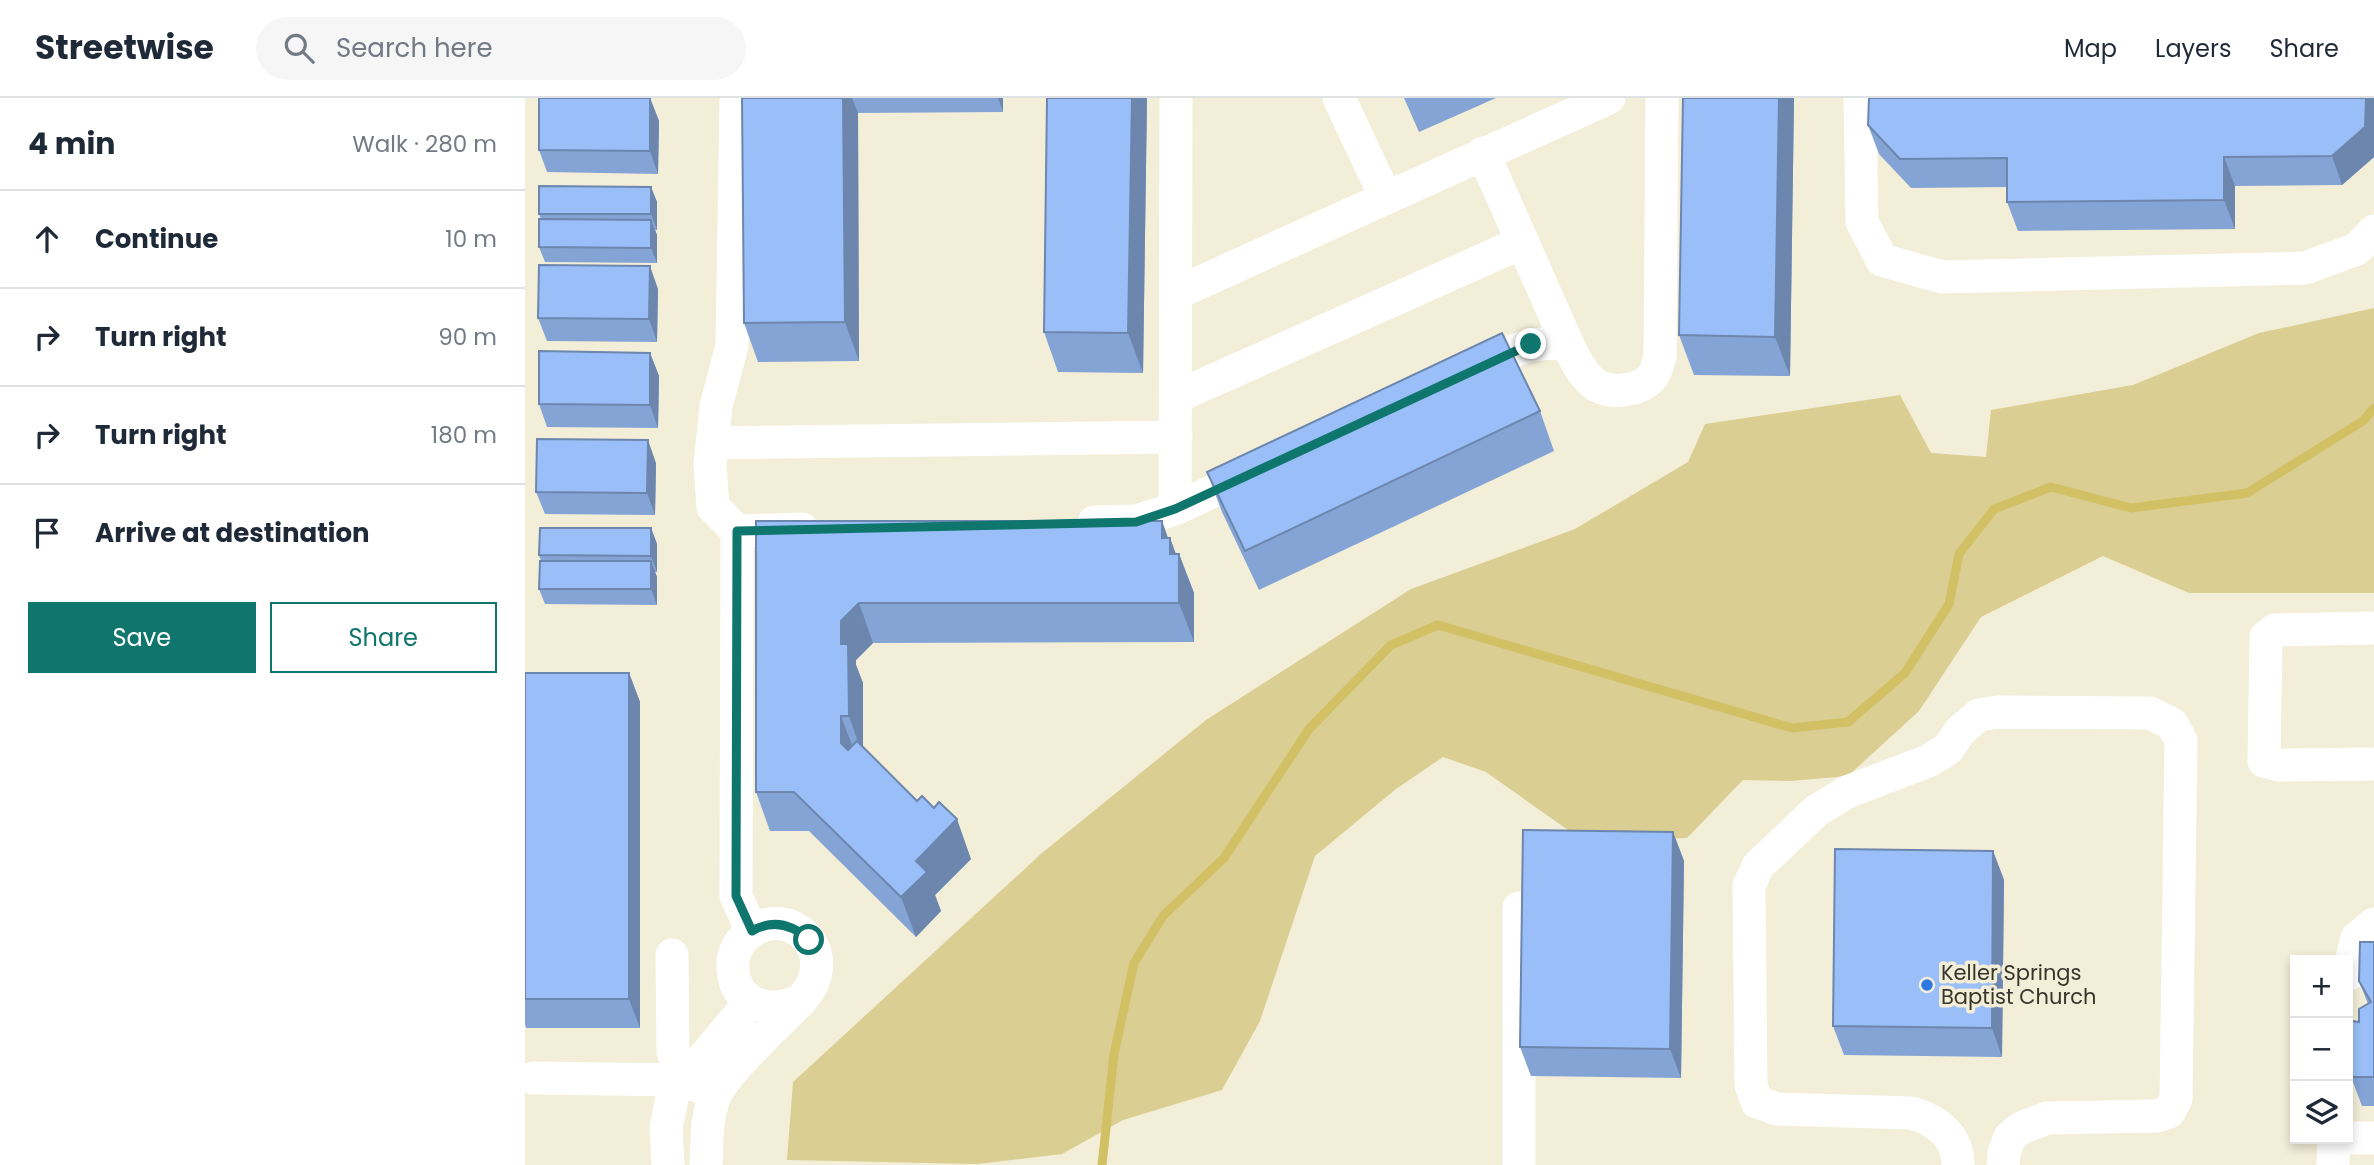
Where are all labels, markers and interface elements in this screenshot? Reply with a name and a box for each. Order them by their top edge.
search box [256,17,746,80]
text: Streetwise [35,24,214,71]
icon: search [280,29,318,67]
text: Search here [336,30,493,66]
text: Map [2064,32,2117,65]
text: Layers [2155,32,2231,65]
text: Share [2269,32,2339,65]
text: 4 min [28,122,116,165]
text: Walk · 280 m [352,128,497,160]
icon: ahead [28,220,66,258]
text: Continue [95,221,218,257]
text: 10 m [445,223,497,255]
icon: right [28,318,66,356]
text: Turn right [95,319,227,355]
text: 90 m [438,321,497,353]
route end [1515,328,1546,359]
icon: right [28,416,66,454]
text: Turn right [95,417,227,453]
text: 180 m [431,419,497,451]
icon: arrive [28,514,66,552]
text: Arrive at destination [95,515,370,551]
button: Save [28,602,256,673]
button: Share [270,602,497,673]
route start [793,924,824,955]
map controls [2290,955,2353,1144]
button: + [2290,955,2353,1018]
place label: Keller Springs Baptist Church [1941,958,2096,1011]
marker: Keller Springs Baptist Church [1919,977,1935,993]
button: − [2290,1018,2353,1081]
button: layers [2290,1081,2353,1144]

